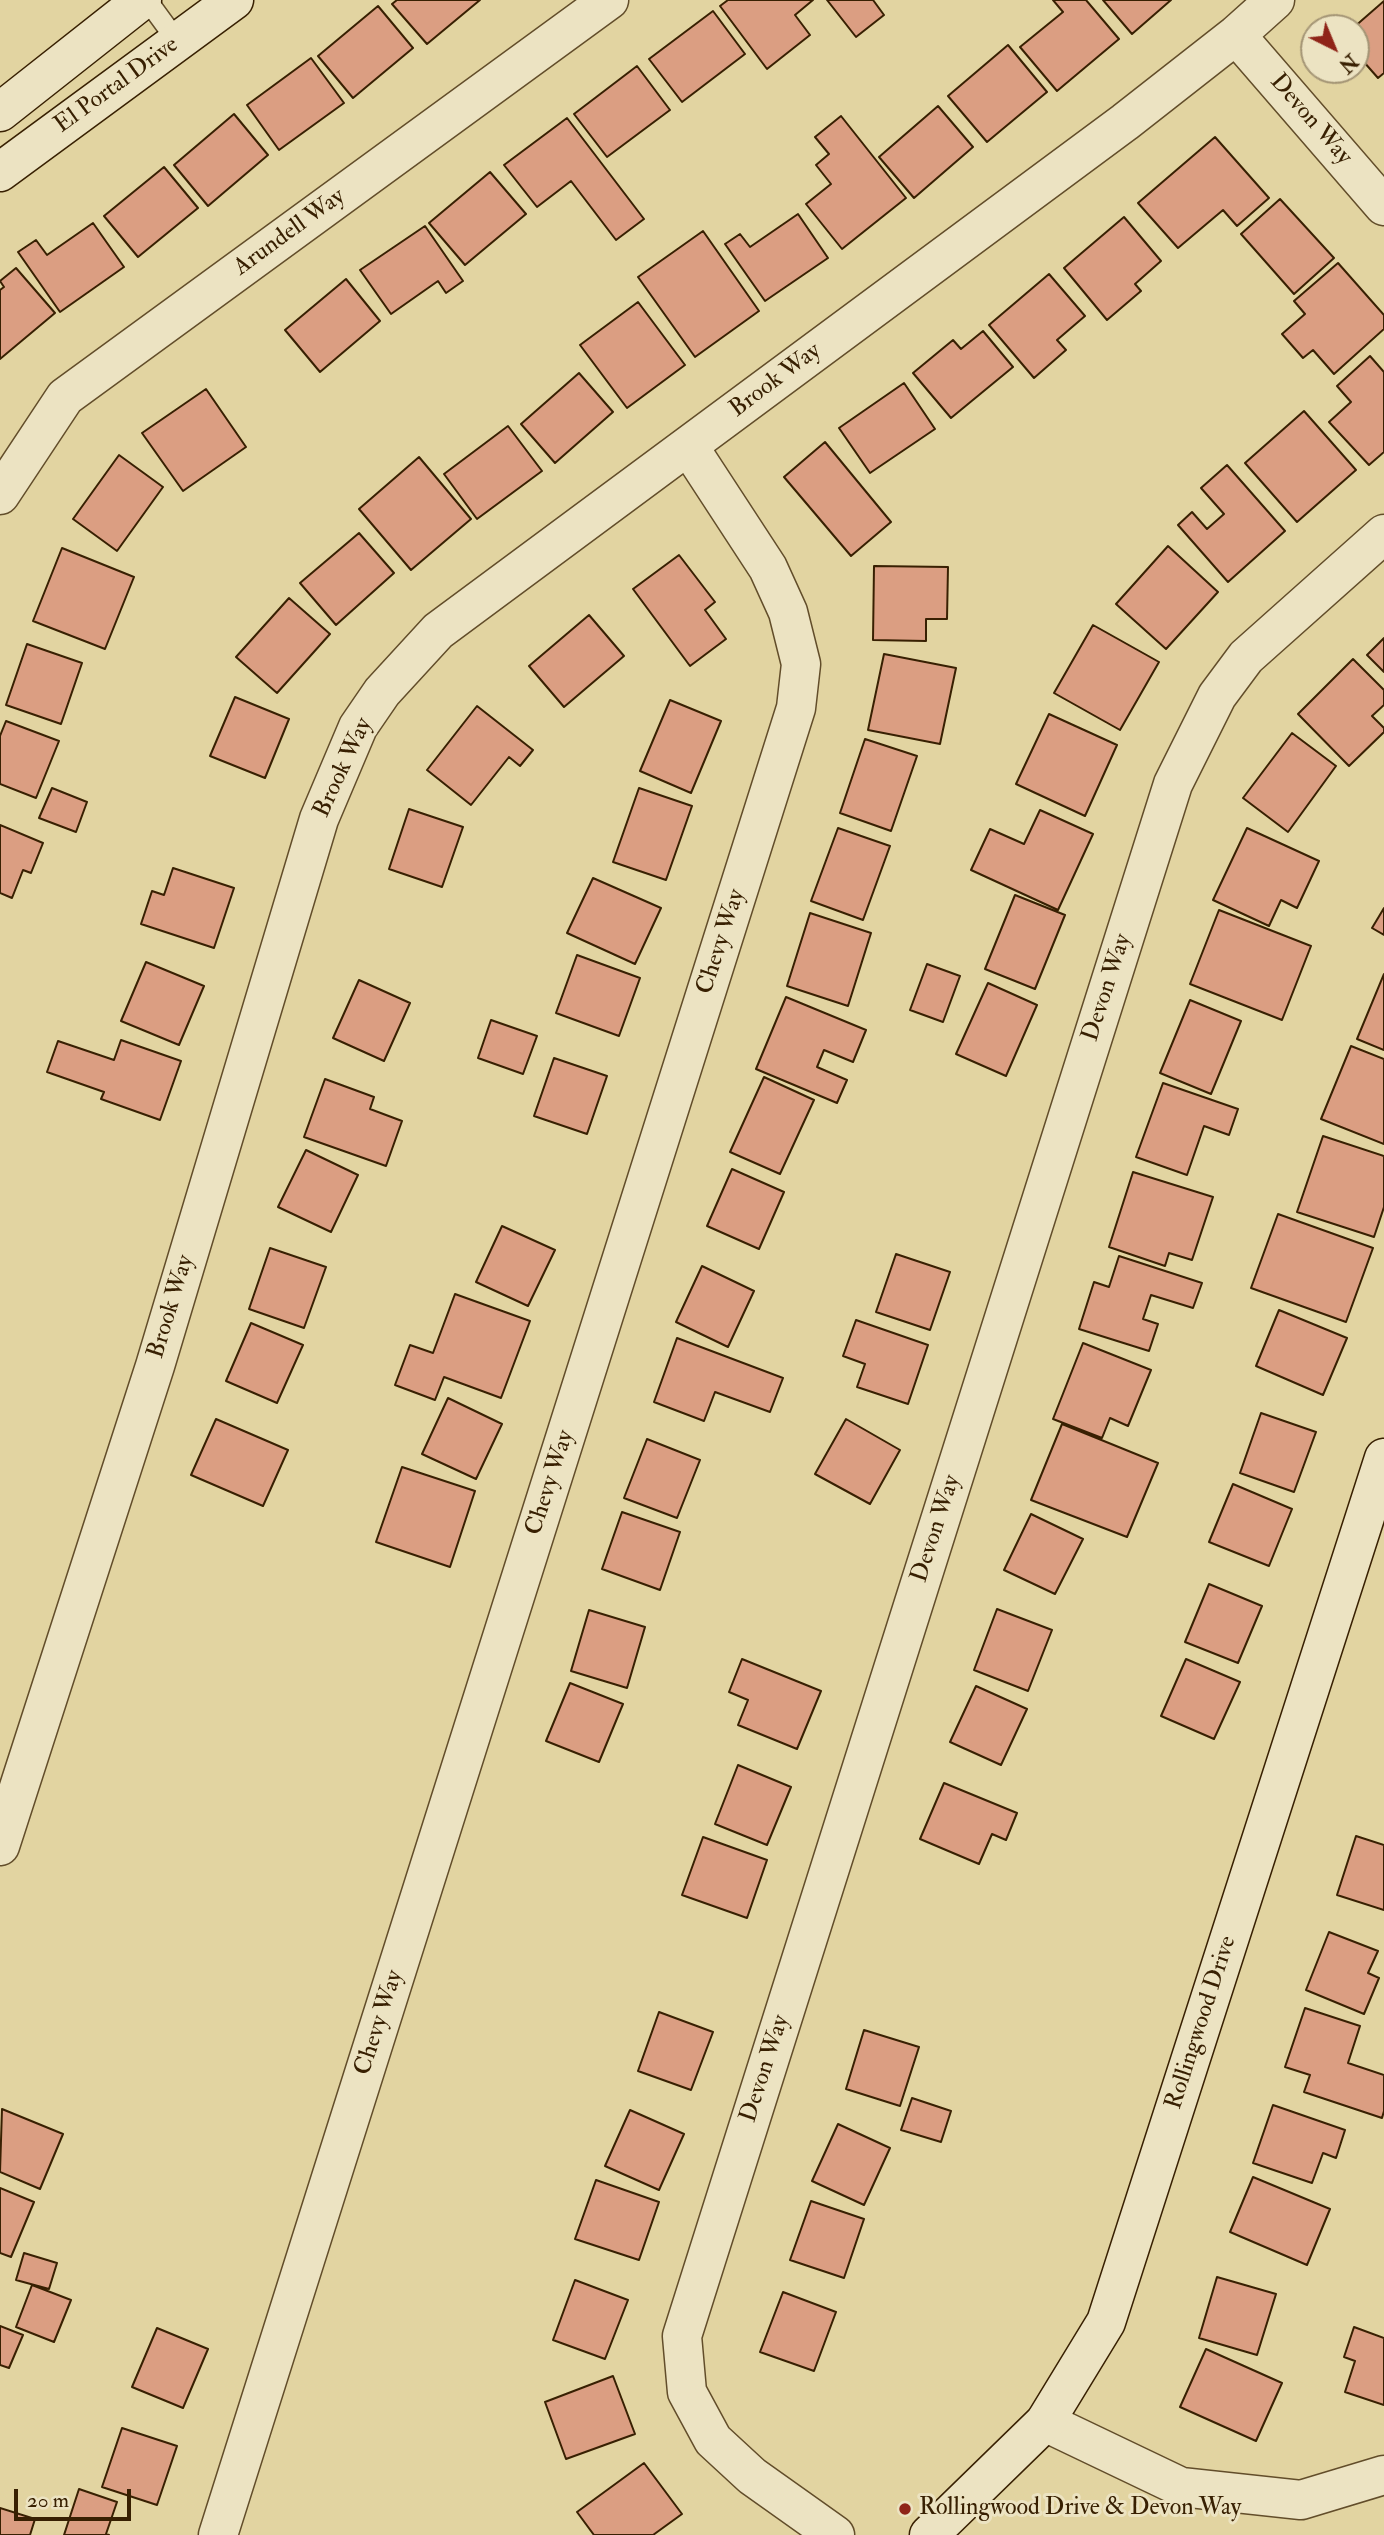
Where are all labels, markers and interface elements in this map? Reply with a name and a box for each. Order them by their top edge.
north arrow [1300,14,1370,84]
street label: El Portal Drive [49,31,185,141]
text: N [1334,48,1362,77]
street label: Devon Way [1263,69,1357,171]
street label: Arundell Way [229,183,351,283]
street label: Brook Way [725,337,827,425]
street label: Brook Way [308,714,380,822]
street label: Chevy Way [692,886,752,998]
street label: Devon Way [1077,931,1139,1045]
street label: Brook Way [143,1252,201,1362]
street label: Chevy Way [521,1427,581,1539]
street label: Devon Way [906,1472,968,1586]
street label: Rollingwood Drive [1160,1933,1244,2113]
street label: Chevy Way [350,1967,410,2079]
street label: Devon Way [735,2012,797,2126]
scale bar [18,2476,135,2520]
text: 20 m [27,2487,69,2514]
place label: Rollingwood Drive & Devon Way [919,2495,1241,2523]
marker: Rollingwood Drive & Devon Way [897,2501,913,2517]

